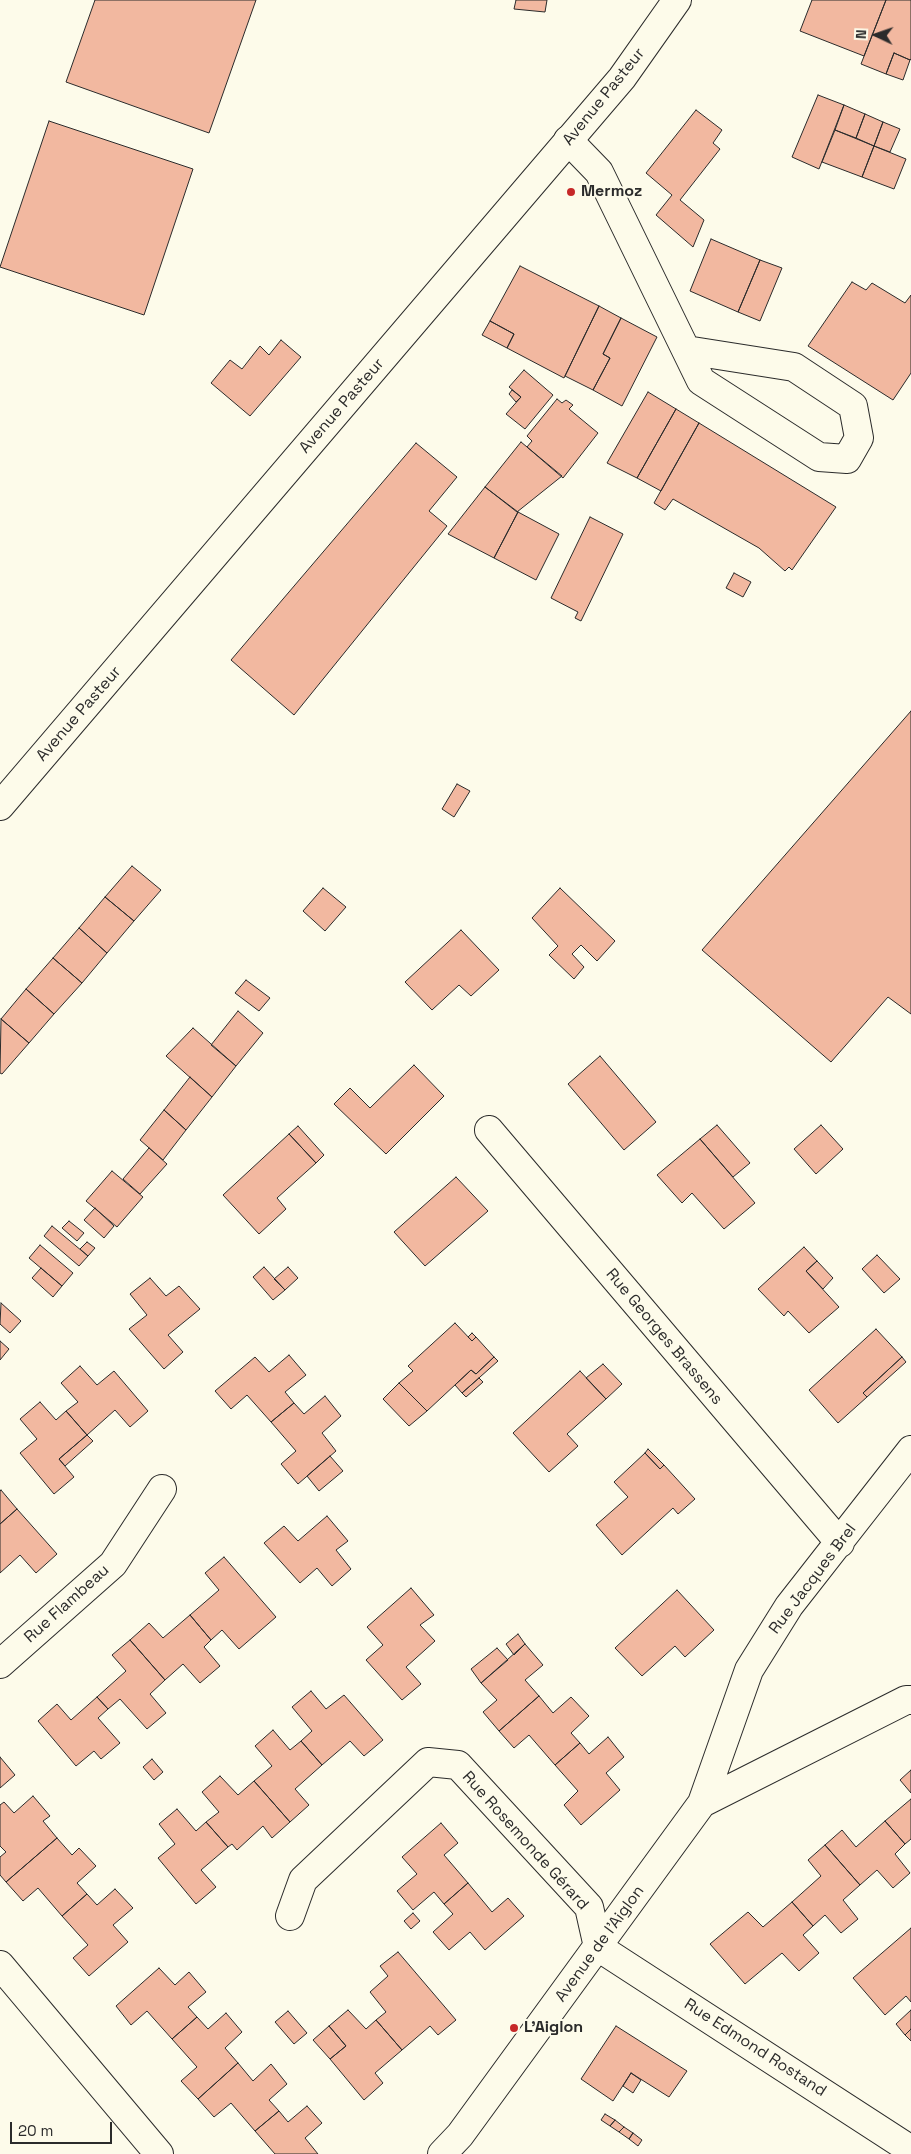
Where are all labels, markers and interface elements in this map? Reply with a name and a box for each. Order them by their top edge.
north arrow [851,10,901,60]
text: N [852,29,870,39]
street label: Avenue Pasteur [559,44,649,150]
place label: Mermoz [581,182,642,202]
marker: Mermoz [565,186,577,198]
street label: Avenue Pasteur [295,354,389,458]
street label: Avenue Pasteur [32,662,126,766]
street label: Rue Georges Brassens [602,1265,726,1409]
street label: Rue Jacques Brel [765,1520,861,1638]
street label: Rue Flambeau [21,1561,113,1647]
street label: Rue Rosemonde Gérard [458,1768,592,1914]
street label: Avenue de l'Aiglon [551,1882,649,2006]
street label: Rue Edmond Rostand [680,1995,830,2101]
place label: L'Aiglon [524,2018,583,2038]
marker: L'Aiglon [508,2022,520,2034]
scale bar [12,2112,115,2144]
text: 20 m [18,2121,53,2140]

